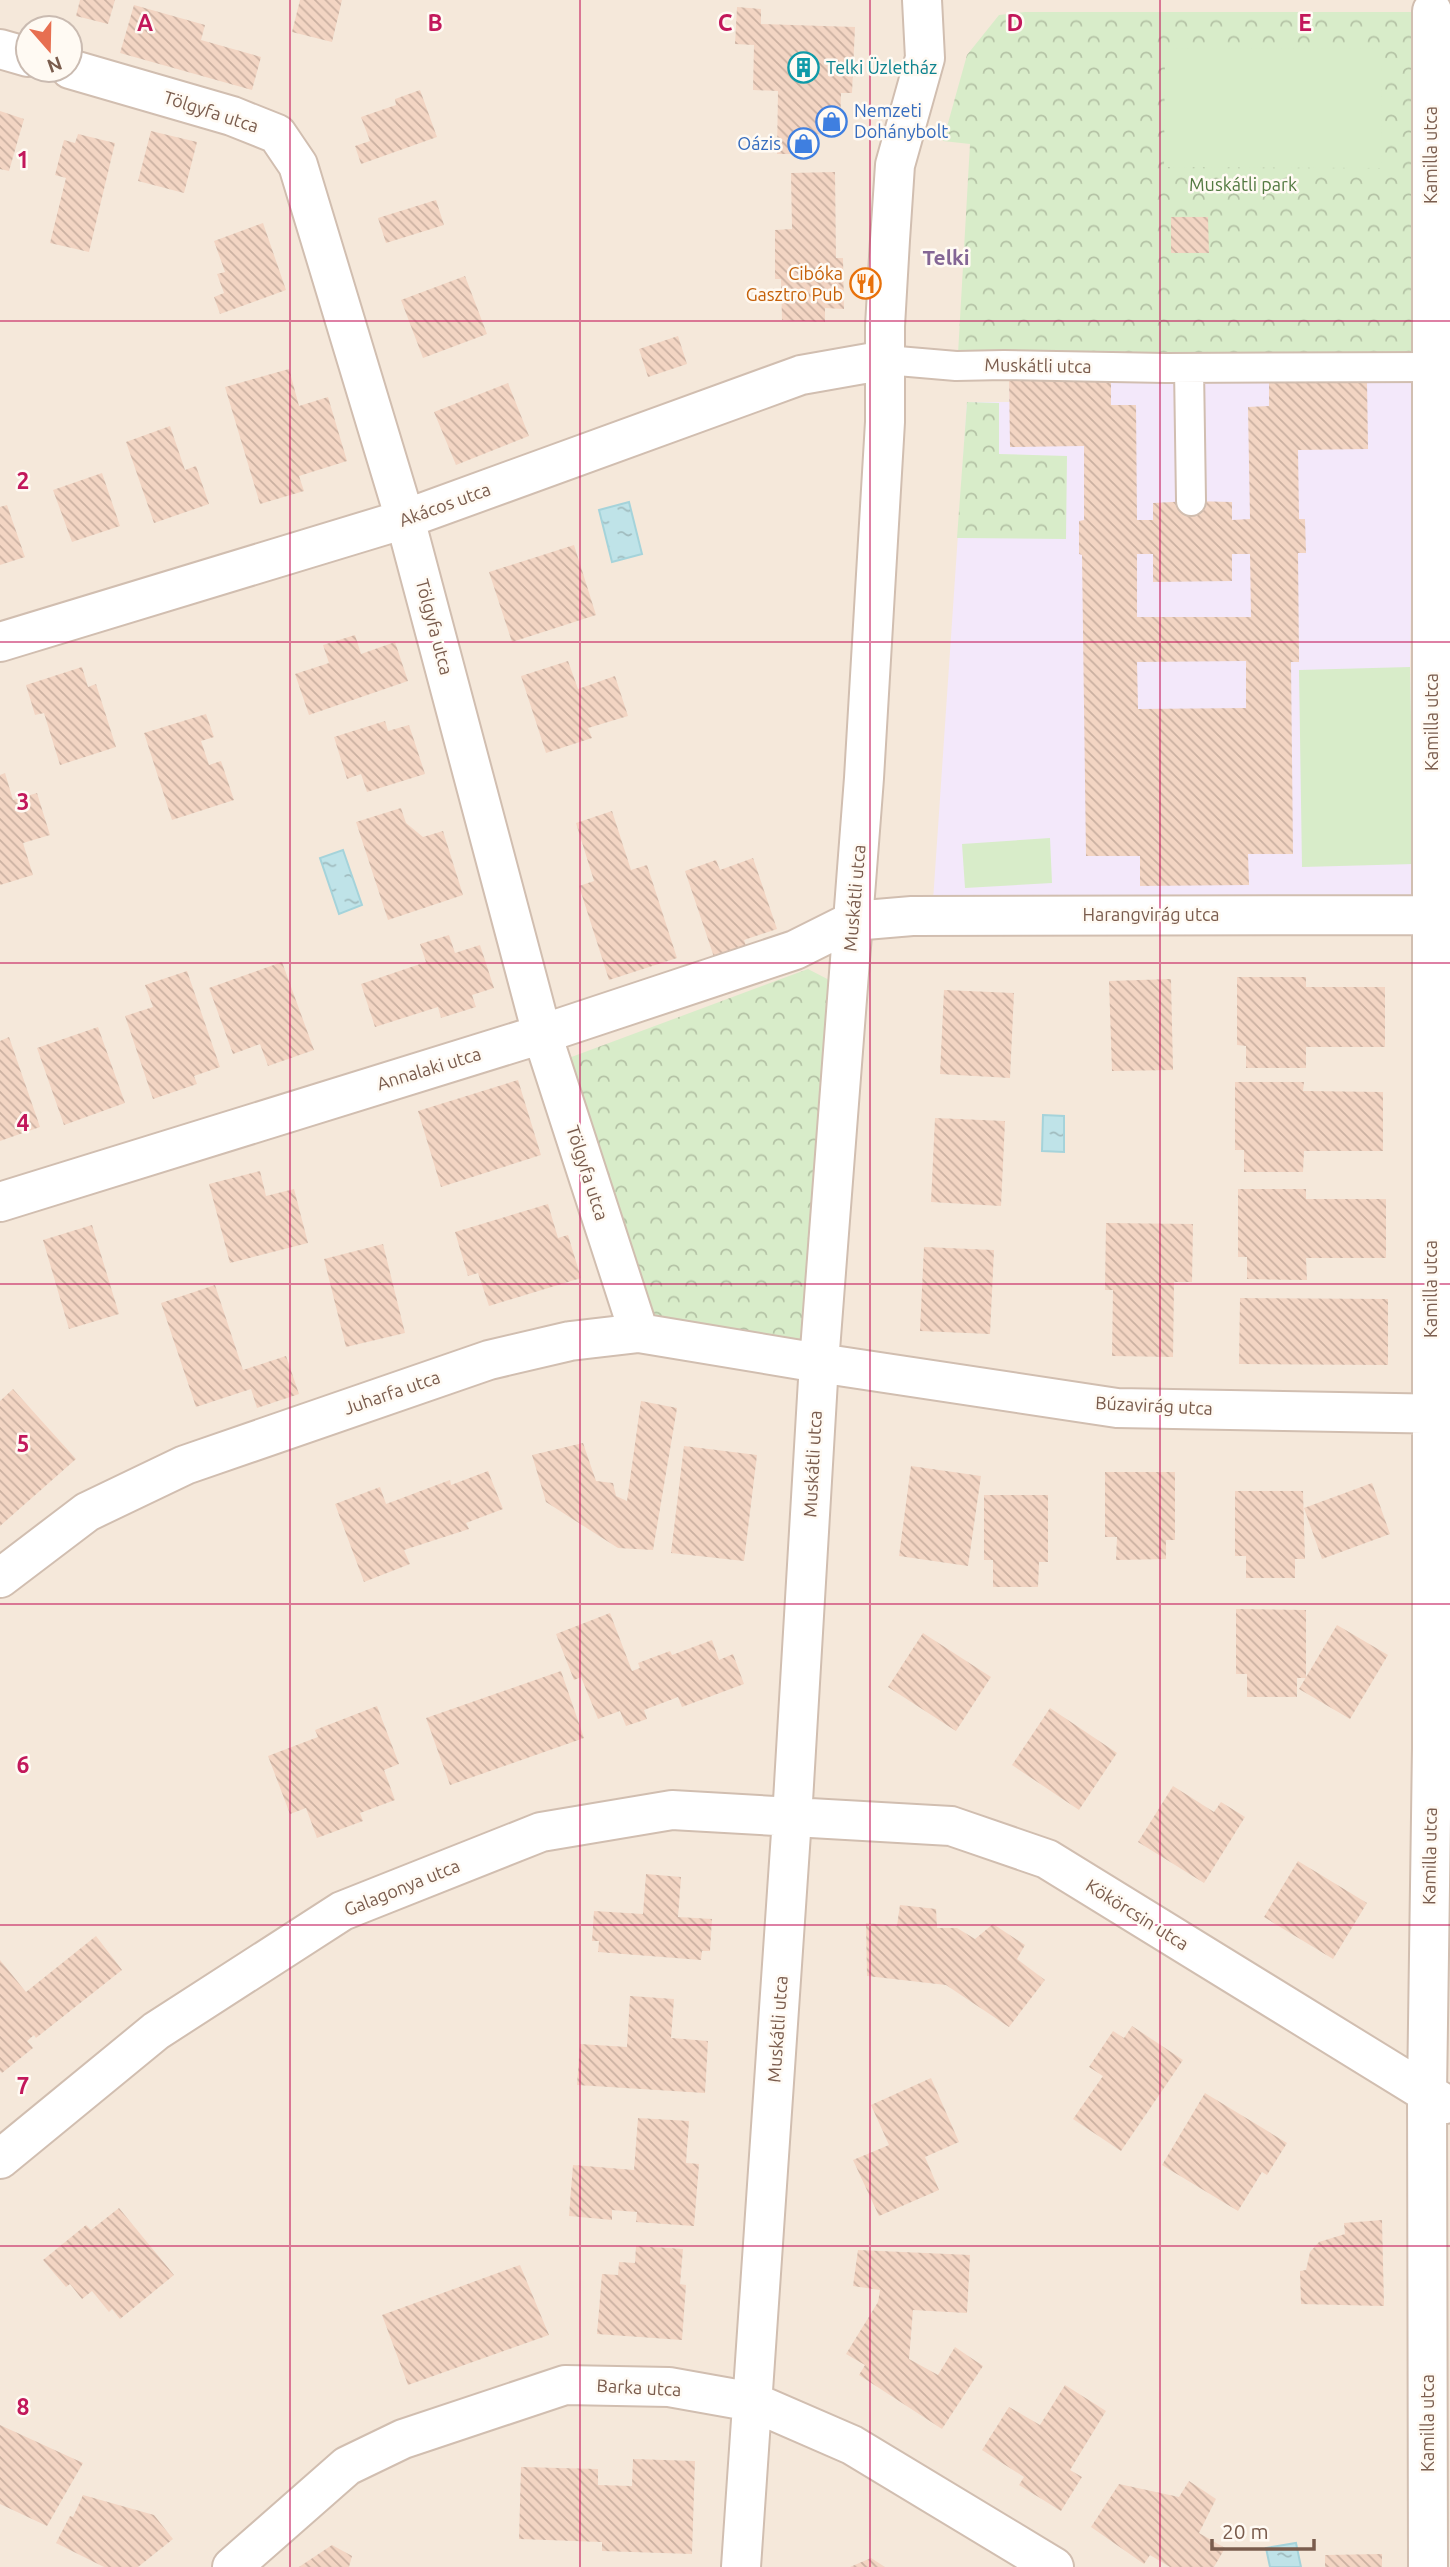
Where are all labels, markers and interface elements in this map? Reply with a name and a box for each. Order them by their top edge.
text: A [137,10,153,35]
text: B [427,10,443,35]
text: C [718,10,733,35]
text: D [1007,10,1023,35]
text: E [1298,10,1312,35]
north arrow [14,14,84,84]
building icon: Telki Üzletház [786,51,820,85]
text: N [44,52,65,78]
place label: Telki Üzletház [826,57,937,77]
street label: Tölgyfa utca [161,86,261,136]
place label: Nemzeti Dohánybolt [854,100,948,141]
shop icon: Nemzeti Dohánybolt [814,104,848,138]
street label: Kamilla utca [1420,106,1440,204]
shop icon: Oázis [787,127,821,161]
place label: Oázis [737,133,781,153]
text: 1 [17,147,29,172]
park label: Muskátli park [1189,174,1297,194]
district label: Telki [922,245,970,269]
place label: Cibóka Gasztro Pub [746,263,843,304]
restaurant icon: Cibóka Gasztro Pub [849,267,883,301]
street label: Muskátli utca [984,354,1092,376]
text: 2 [17,468,29,493]
street label: Akácos utca [396,478,493,530]
street label: Tölgyfa utca [413,577,457,677]
street label: Kamilla utca [1421,673,1441,771]
text: 3 [17,789,29,814]
street label: Muskátli utca [839,844,869,952]
street label: Harangvirág utca [1082,904,1220,924]
street label: Annalaki utca [374,1043,483,1093]
text: 4 [17,1110,30,1135]
street label: Tölgyfa utca [563,1123,613,1223]
street label: Kamilla utca [1420,1240,1440,1338]
street label: Juharfa utca [341,1366,442,1418]
street label: Búzavirág utca [1095,1392,1213,1418]
street label: Muskátli utca [799,1410,825,1518]
text: 5 [17,1431,29,1456]
text: 6 [17,1752,30,1777]
street label: Kamilla utca [1418,1807,1440,1905]
street label: Galagonya utca [341,1855,462,1919]
street label: Kökörcsin utca [1083,1875,1193,1954]
street label: Muskátli utca [763,1975,791,2083]
text: 7 [17,2073,29,2098]
street label: Kamilla utca [1417,2374,1437,2472]
street label: Barka utca [596,2375,682,2399]
text: 8 [17,2394,29,2419]
scale bar [1212,2508,1314,2552]
text: 20 m [1222,2519,1269,2543]

